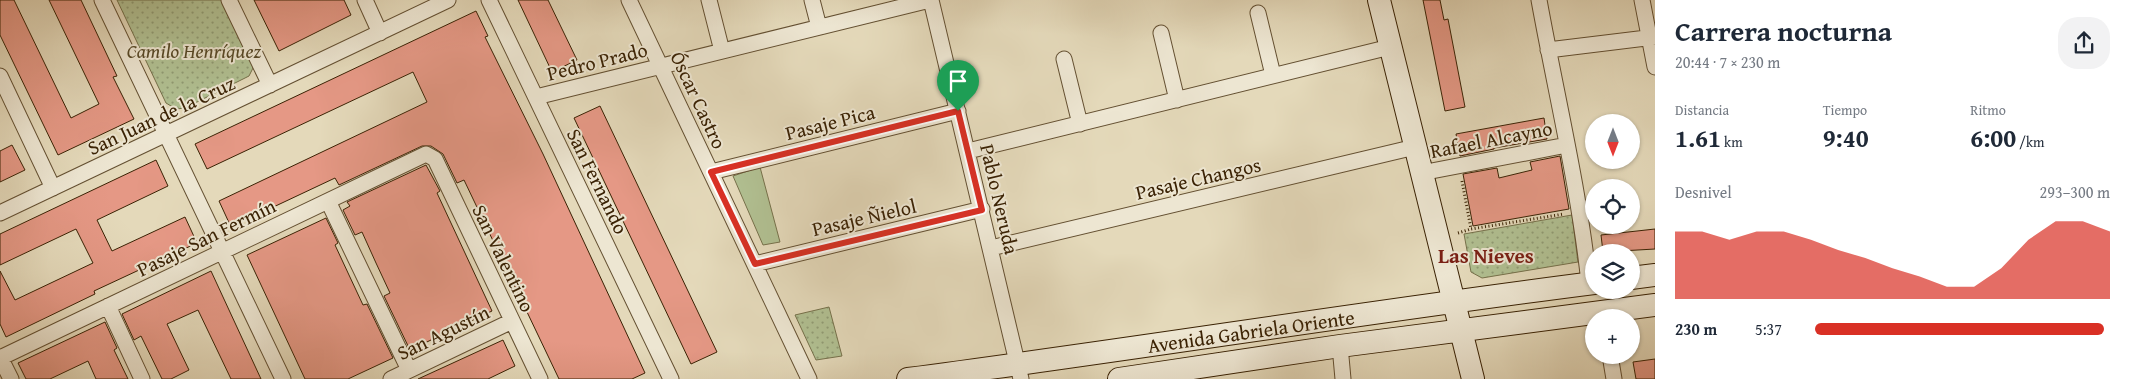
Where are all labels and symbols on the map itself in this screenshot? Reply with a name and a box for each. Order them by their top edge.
street label: Pedro Prado [544,35,650,87]
park label: Camilo Henríquez [127,36,262,65]
street label: Óscar Castro [664,47,734,153]
pin [937,60,979,111]
street label: San Juan de la Cruz [83,68,240,162]
street label: Pasaje Pica [782,97,878,147]
street label: Rafael Alcayno [1428,113,1554,165]
north arrow [1585,114,1640,169]
street label: San Fernando [560,123,636,239]
street label: Pablo Neruda [973,141,1027,258]
street label: Pasaje Changos [1133,150,1264,206]
street label: Pasaje San Fermín [132,191,280,283]
street label: Pasaje Ñielol [809,191,919,243]
street label: San Valentino [465,199,543,317]
district label: Las Nieves [1438,240,1534,271]
street label: San Agustín [392,297,494,367]
street label: Avenida Gabriela Oriente [1146,302,1356,360]

